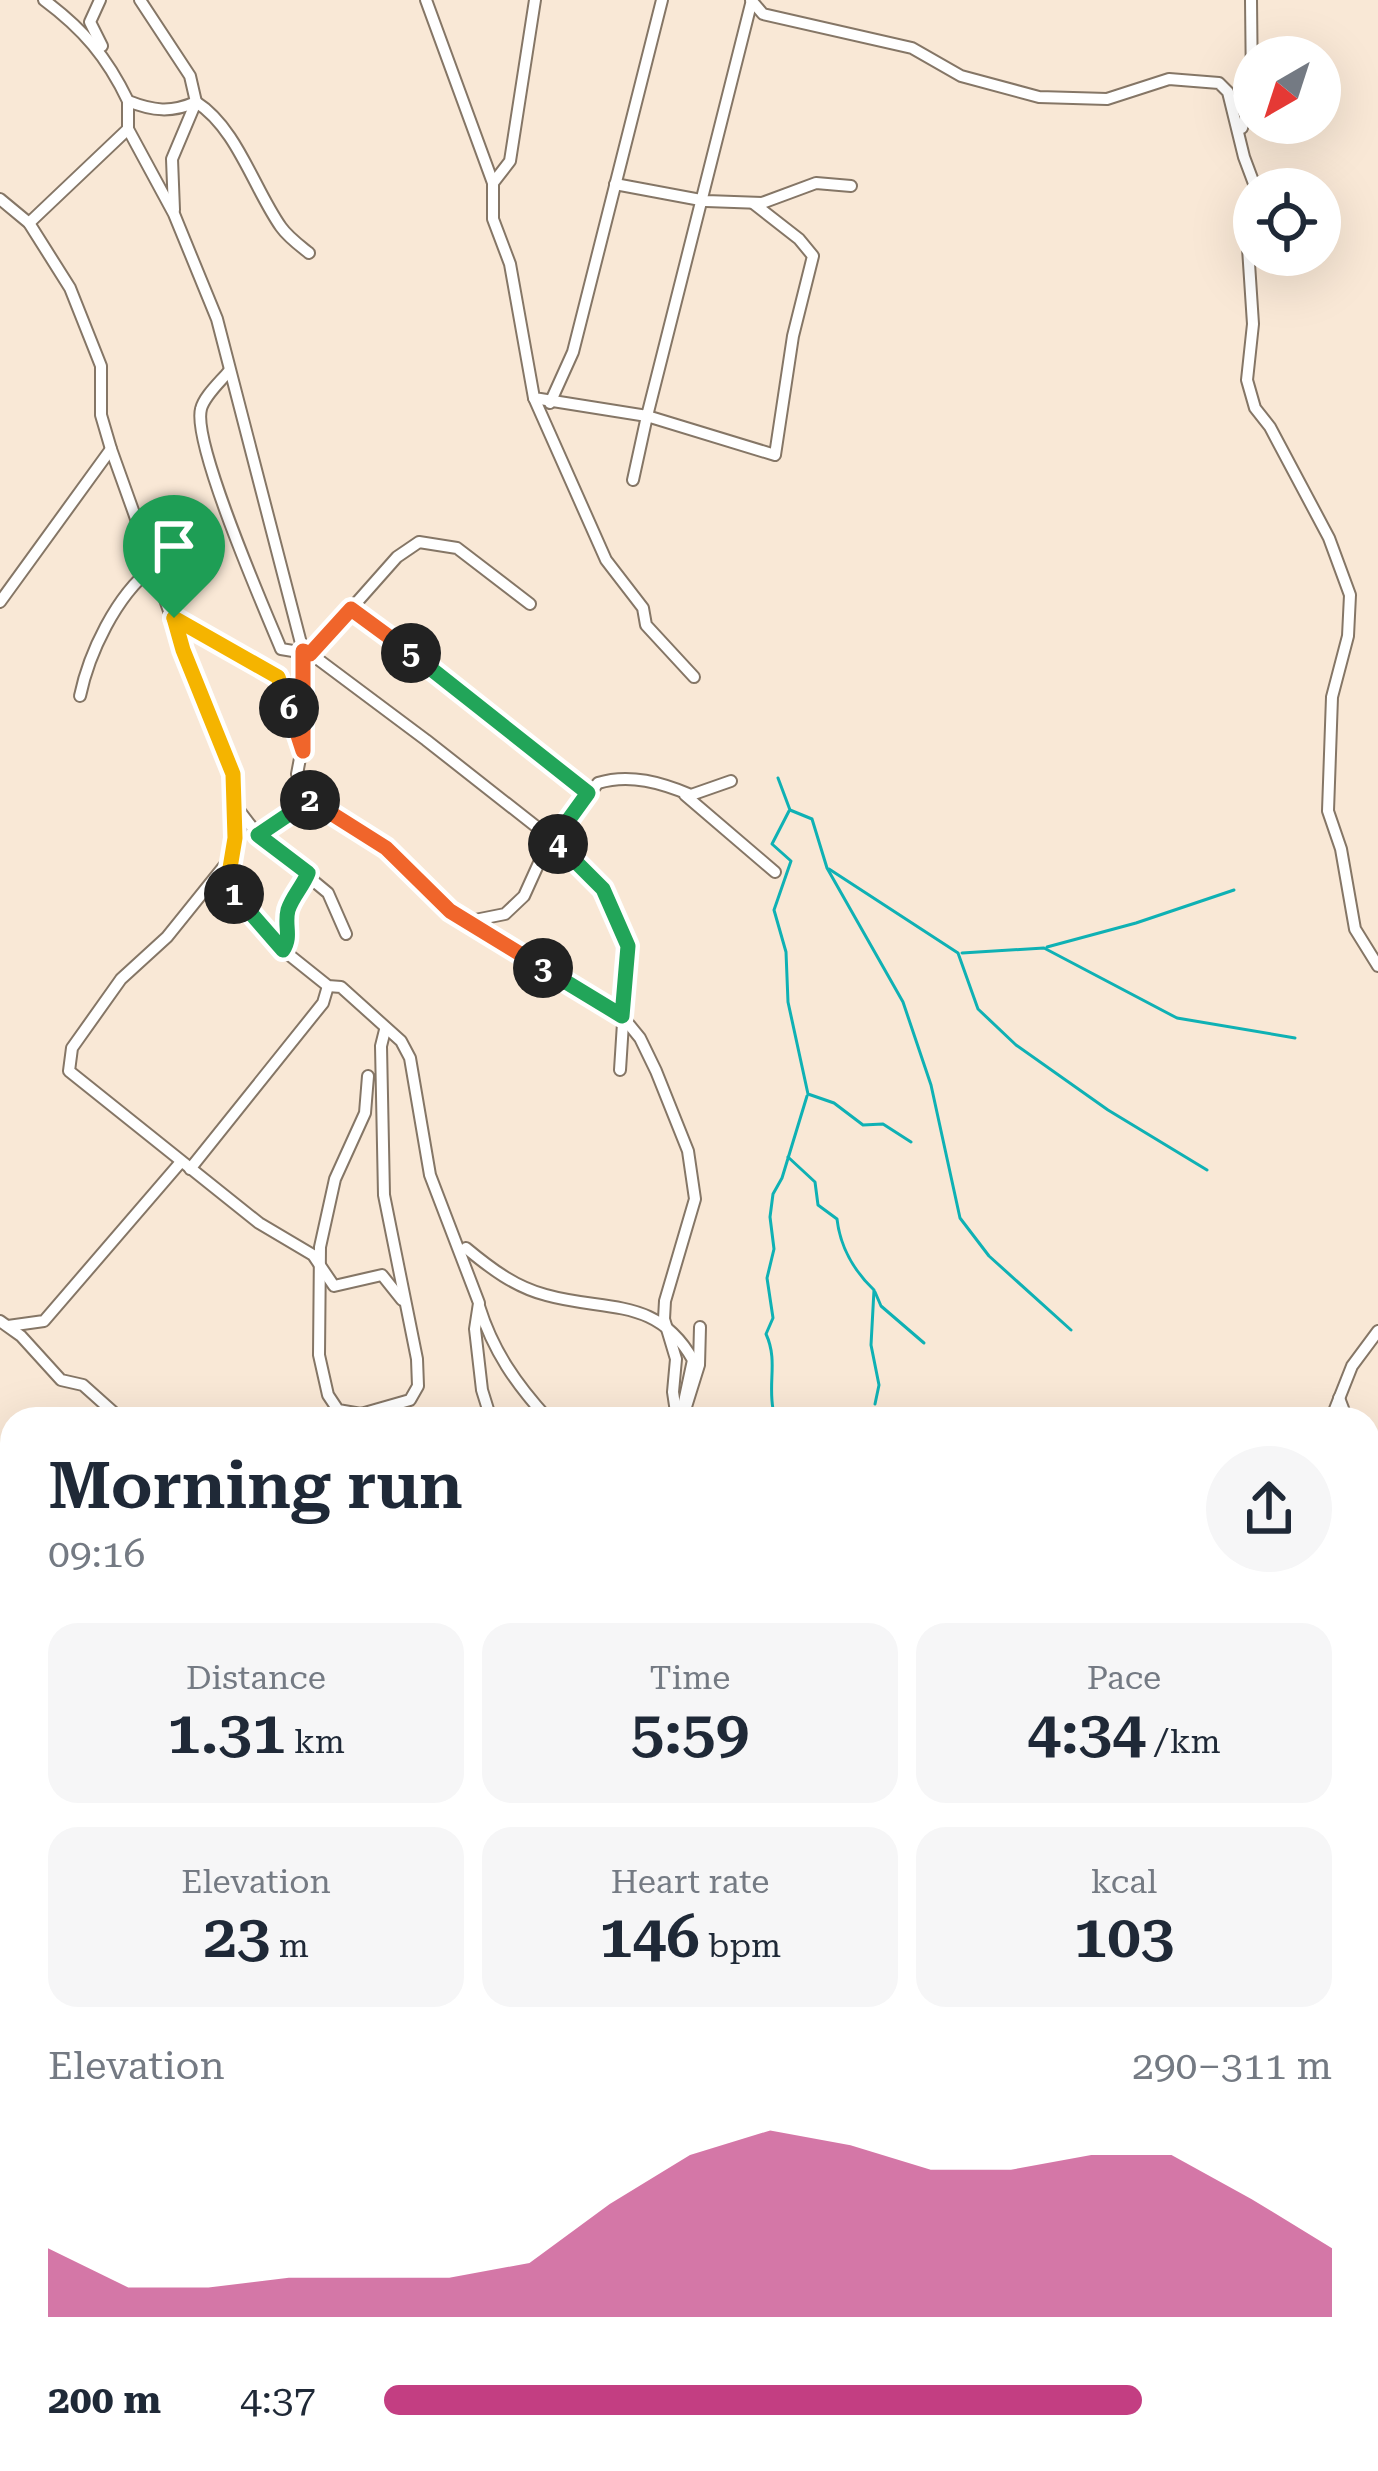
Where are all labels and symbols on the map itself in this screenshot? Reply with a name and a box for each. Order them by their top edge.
north arrow [1233,36,1341,144]
pin [123,495,225,618]
pin: 5 [381,623,441,683]
pin: 6 [259,678,319,738]
pin: 2 [280,770,340,830]
pin: 4 [528,814,588,874]
pin: 1 [204,864,264,924]
pin: 3 [513,938,573,998]

